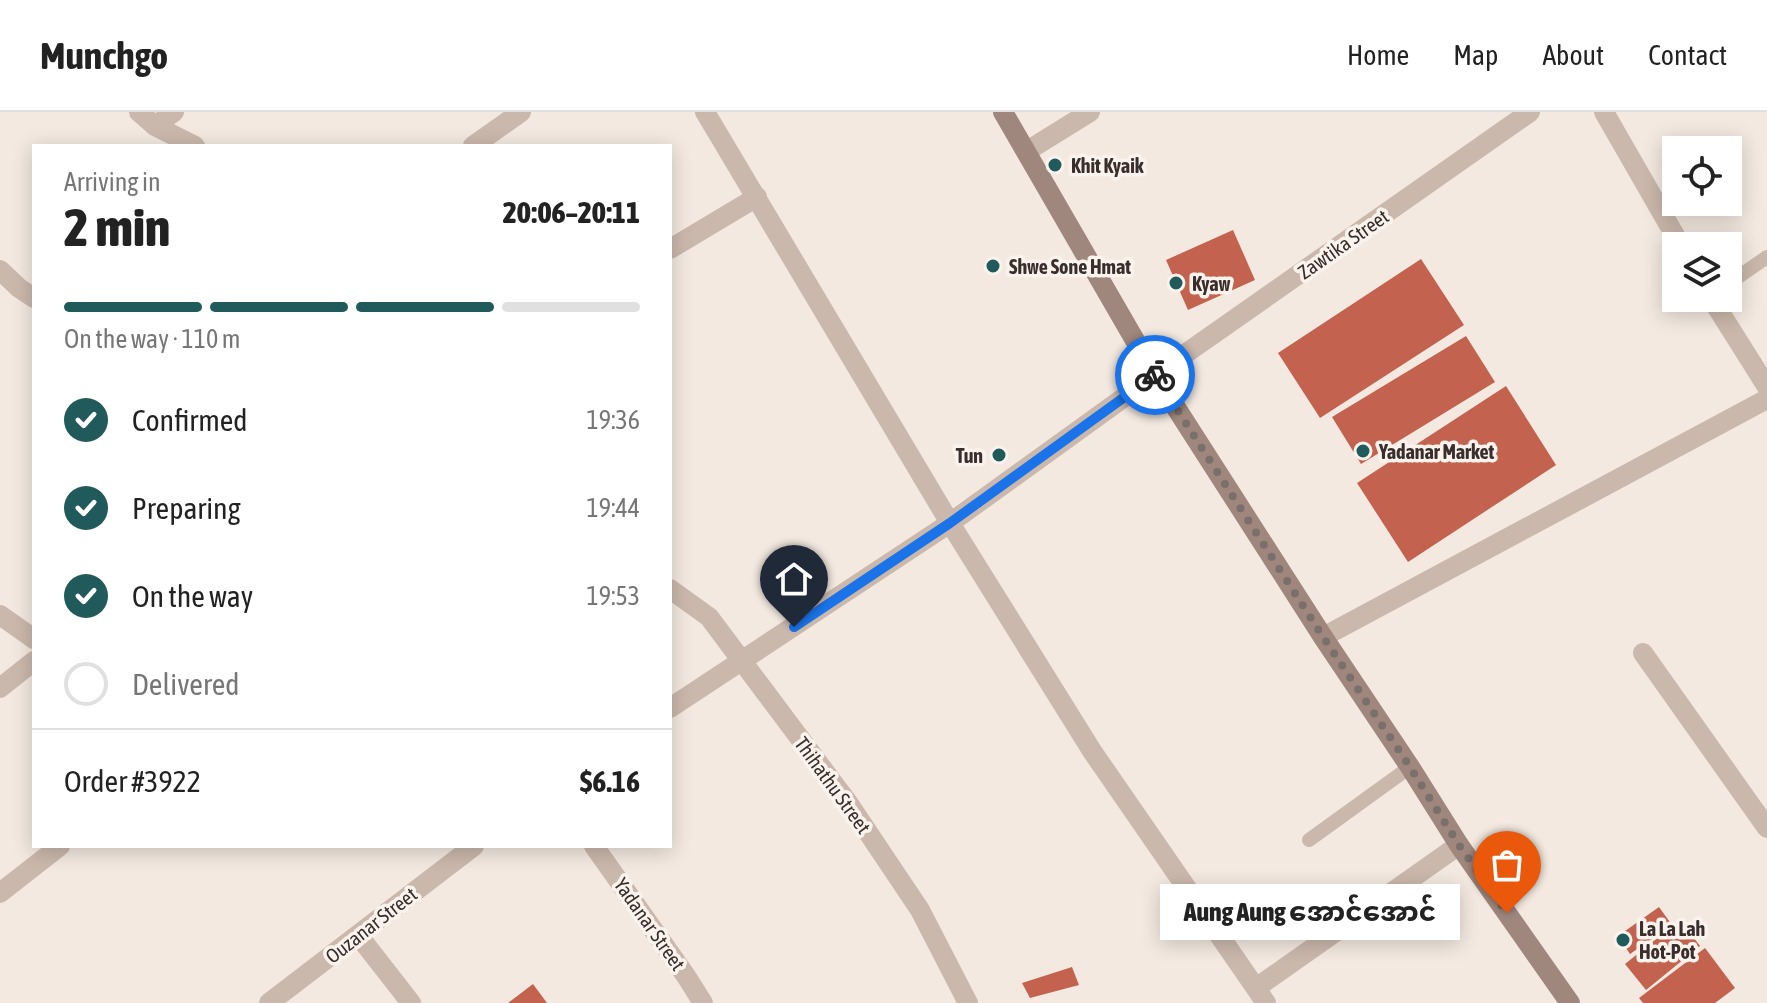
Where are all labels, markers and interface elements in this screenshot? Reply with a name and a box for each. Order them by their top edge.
text: Munchgo [40,34,168,77]
text: Home [1347,39,1409,71]
text: Map [1453,39,1498,71]
text: About [1542,39,1604,71]
text: Contact [1648,39,1727,71]
map controls [1662,136,1742,312]
button: locate [1662,136,1742,216]
place label: Khit Kyaik [1071,154,1144,177]
marker: Khit Kyaik [1046,156,1064,174]
text: Arriving in [64,167,161,197]
text: 20:06–20:11 [503,195,640,229]
text: 2 min [64,197,170,257]
street label: Zawtika Street [1293,204,1393,284]
button: layers [1662,232,1742,312]
place label: Shwe Sone Hmat [1009,255,1131,278]
marker: Shwe Sone Hmat [984,257,1002,275]
place label: Kyaw [1192,272,1231,295]
marker: Kyaw [1167,274,1185,292]
text: On the way · 110 m [64,324,241,354]
courier [1115,335,1195,415]
icon: bike [1133,353,1177,397]
icon: check [64,398,108,442]
text: Confirmed [132,403,247,437]
text: 19:36 [586,405,640,435]
place label: Yadanar Market [1378,440,1494,463]
marker: Yadanar Market [1354,442,1372,460]
place label: Tun [956,444,983,467]
marker: Tun [990,446,1008,464]
icon: check [64,486,108,530]
text: Preparing [132,491,241,525]
text: 19:44 [586,493,640,523]
pin [760,545,828,627]
icon: home [772,557,816,601]
icon: check [64,574,108,618]
text: On the way [132,579,253,613]
text: 19:53 [586,581,640,611]
text: Delivered [132,667,240,701]
street label: Thihathu Street [790,732,876,838]
text: Order #3922 [64,764,201,798]
text: $6.16 [580,764,640,798]
pin [1473,831,1541,913]
icon: bag [1485,843,1529,887]
street label: Yadanar Street [610,873,690,975]
street label: Ouzanar Street [321,882,421,968]
callout: Aung Aung အောင်အောင် [1159,885,1459,941]
text: Aung Aung အောင်အောင် [1184,897,1436,927]
place label: La La Lah Hot-Pot [1639,917,1705,963]
marker: La La Lah Hot-Pot [1614,931,1632,949]

